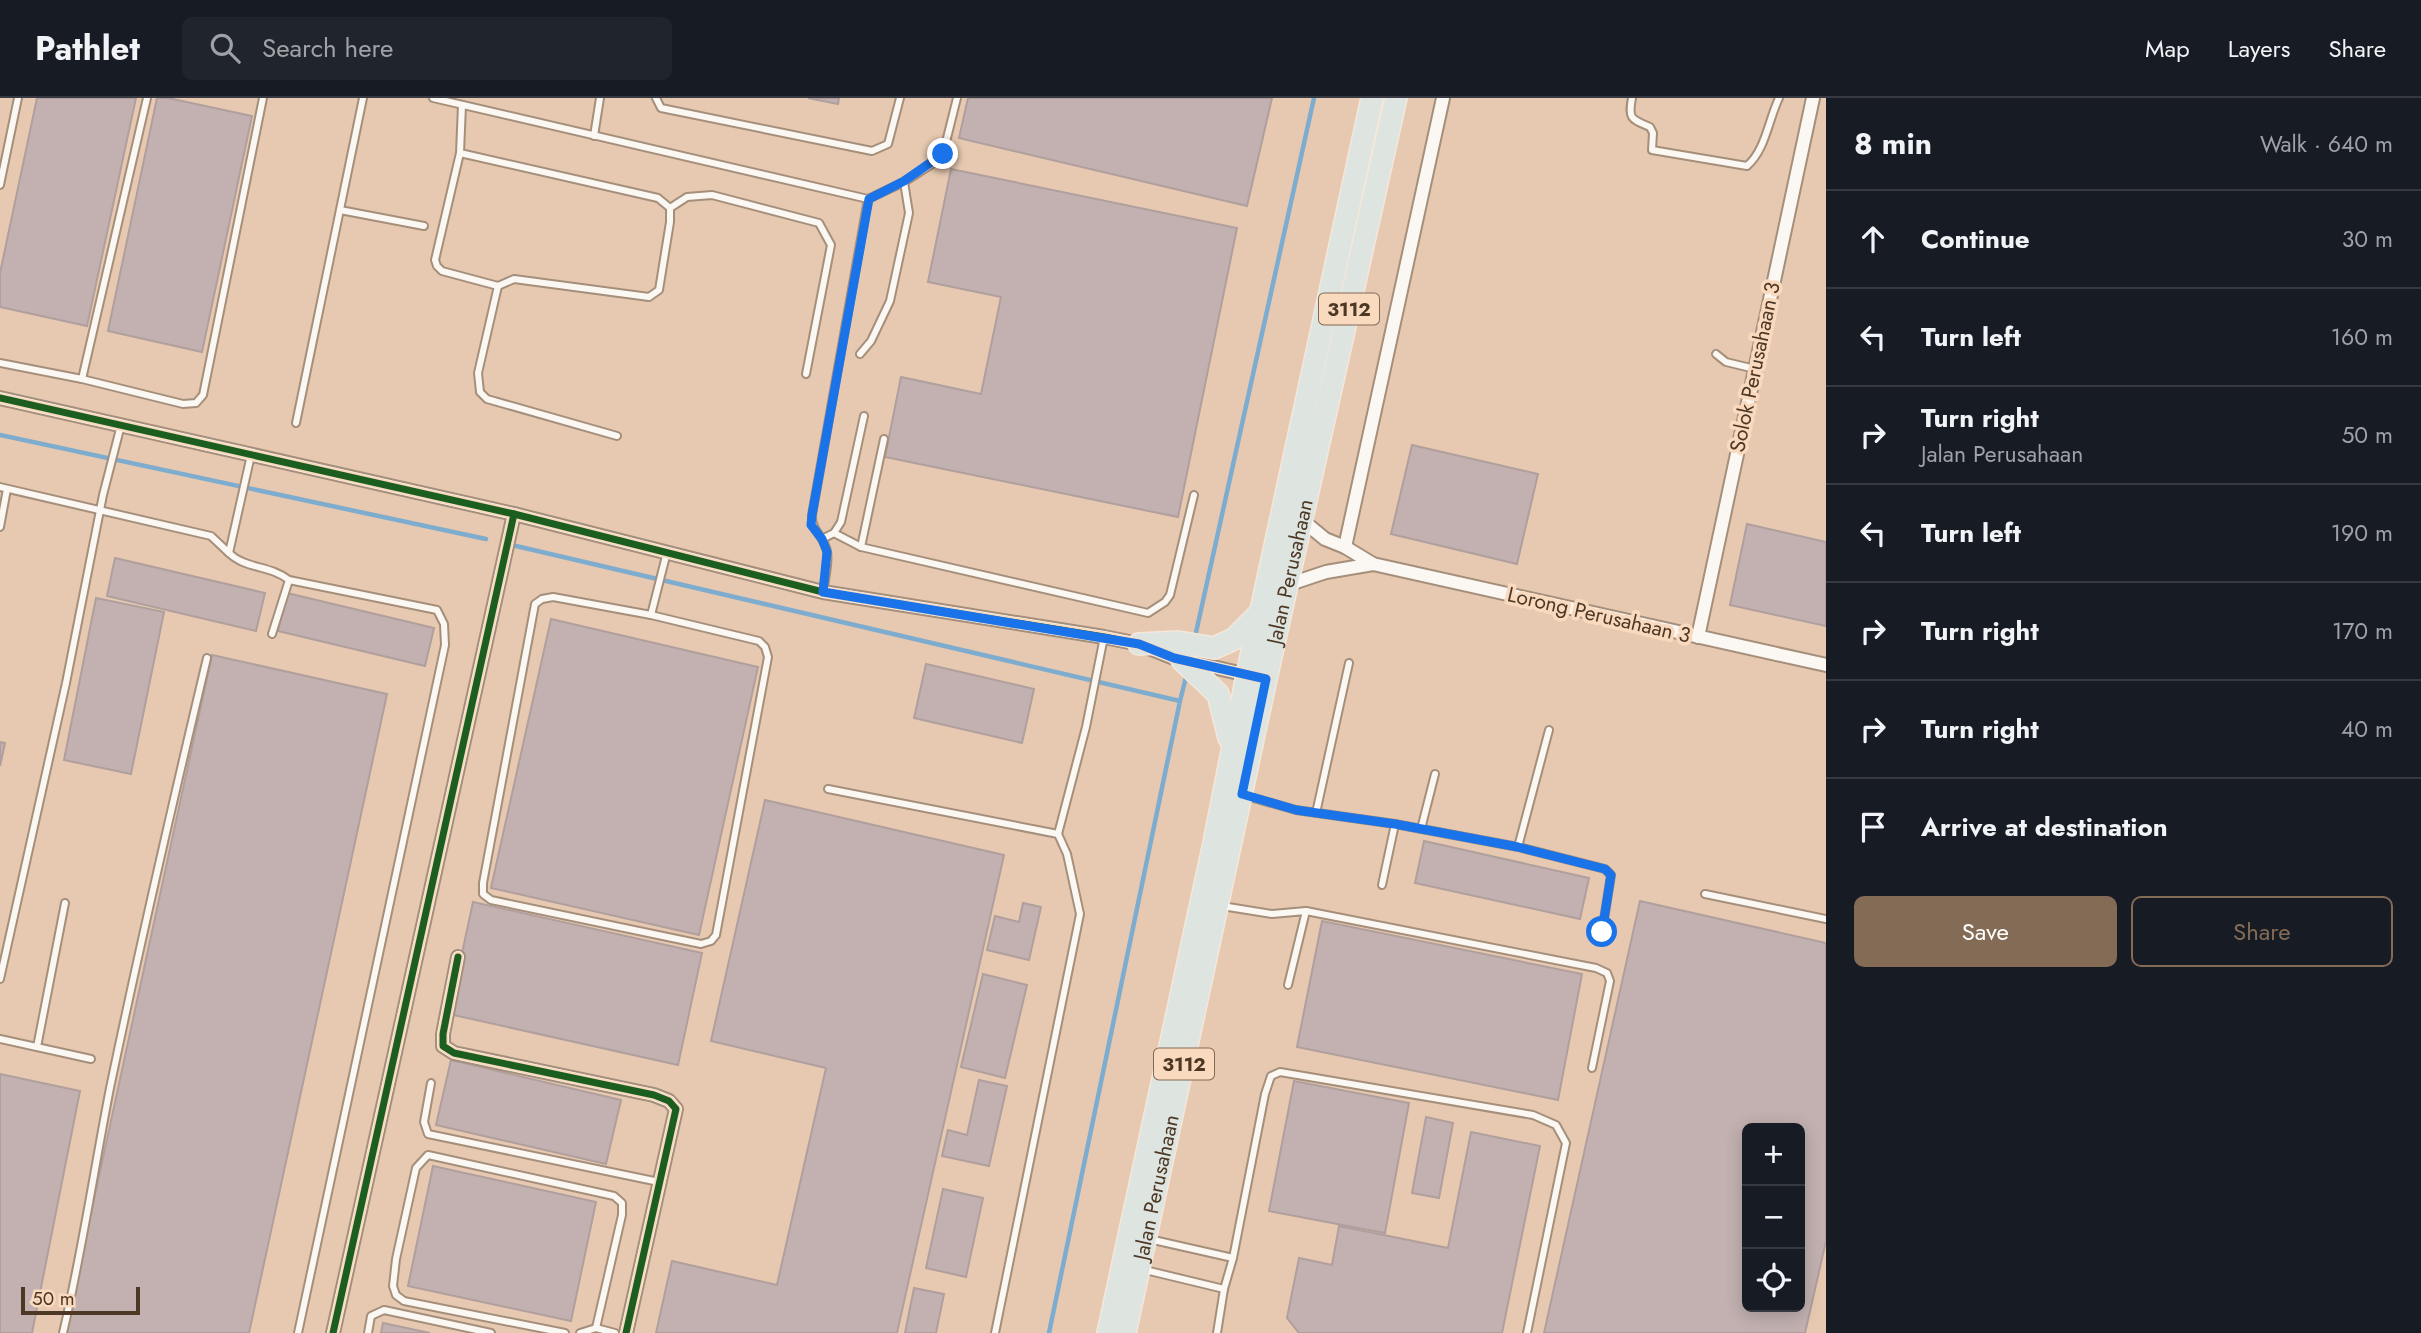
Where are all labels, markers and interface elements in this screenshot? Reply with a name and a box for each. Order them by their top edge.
search box [182,17,672,80]
text: Pathlet [35,25,140,72]
icon: search [206,29,244,67]
text: Search here [262,29,393,67]
text: Map [2145,31,2190,66]
text: Layers [2228,31,2290,66]
text: Share [2328,31,2386,66]
text: 8 min [1854,122,1932,165]
text: Walk · 640 m [2260,127,2393,161]
route end [927,138,958,169]
icon: ahead [1854,220,1892,258]
text: Continue [1921,220,2030,258]
text: 30 m [2342,222,2393,256]
street label: Solok Perusahaan 3 [1722,279,1788,455]
road number: 3112 [1319,294,1379,324]
icon: left [1854,318,1892,356]
text: Turn left [1921,318,2021,356]
text: 160 m [2331,320,2393,354]
text: Turn right [1921,399,2039,437]
icon: right [1854,416,1892,454]
text: 50 m [2341,418,2393,452]
text: Jalan Perusahaan [1921,437,2083,471]
street label: Jalan Perusahaan [1259,496,1321,650]
icon: left [1854,514,1892,552]
text: Turn left [1921,514,2021,552]
text: 190 m [2331,516,2393,550]
street label: Lorong Perusahaan 3 [1504,579,1694,651]
icon: right [1854,612,1892,650]
text: Turn right [1921,612,2039,650]
text: 170 m [2332,614,2393,648]
icon: right [1854,710,1892,748]
text: Turn right [1921,710,2039,748]
text: 40 m [2341,712,2393,746]
icon: arrive [1854,808,1892,846]
text: Arrive at destination [1921,808,2168,846]
button: Save [1854,896,2117,967]
button: Share [2131,896,2393,967]
route start [1586,916,1617,947]
road number: 3112 [1154,1048,1214,1080]
street label: Jalan Perusahaan [1125,1112,1187,1266]
map controls [1742,1123,1805,1312]
button: + [1742,1123,1805,1186]
button: − [1742,1186,1805,1249]
button: locate [1742,1249,1805,1312]
scale bar [21,1284,140,1316]
text: 50 m [32,1285,75,1312]

